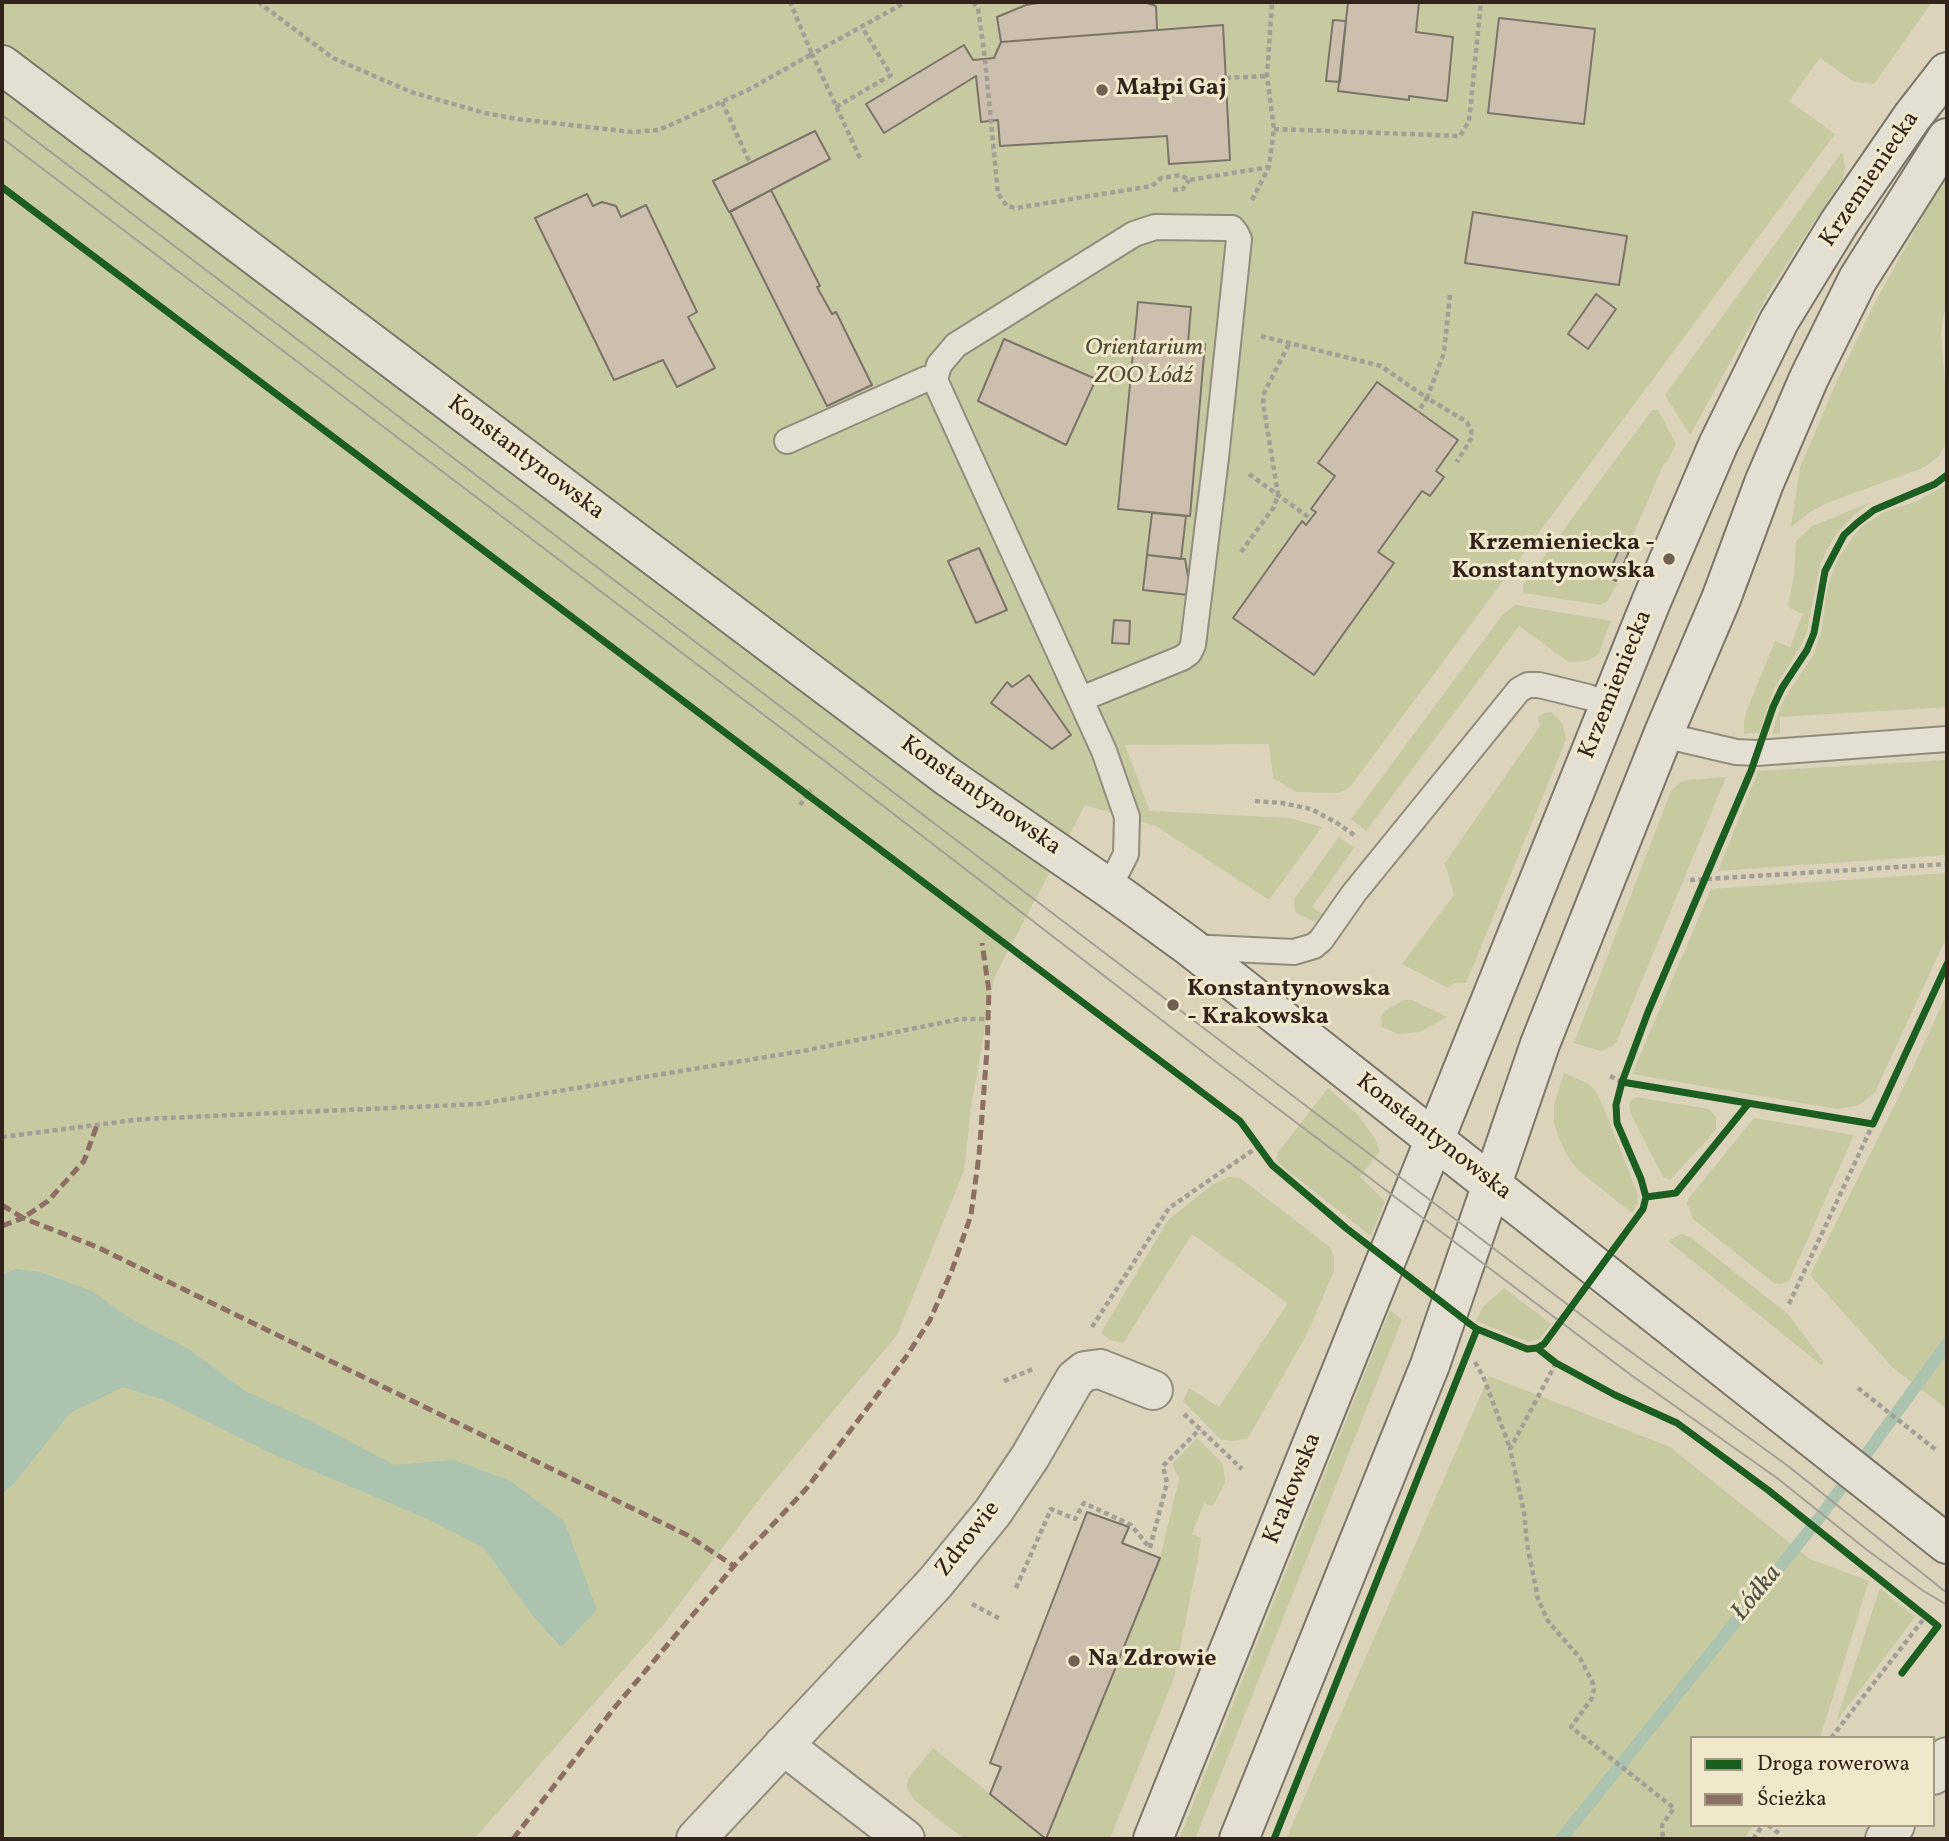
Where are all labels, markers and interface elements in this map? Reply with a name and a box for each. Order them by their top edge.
place label: Małpi Gaj [1116,76,1226,104]
marker: Małpi Gaj [1094,82,1110,98]
street label: Krzemieniecka [1815,107,1927,253]
park label: Orientarium ZOO Łódź [1085,336,1203,392]
street label: Konstantynowska [441,390,609,528]
place label: Krzemieniecka - Konstantynowska [1452,531,1655,587]
marker: Krzemieniecka - Konstantynowska [1661,551,1677,567]
street label: Krzemieniecka [1574,607,1660,763]
street label: Konstantynowska [894,731,1066,863]
place label: Konstantynowska - Krakowska [1187,977,1390,1033]
marker: Konstantynowska - Krakowska [1165,997,1181,1013]
street label: Konstantynowska [1349,1068,1517,1208]
street label: Krakowska [1259,1429,1329,1549]
street label: Zdrowie [930,1496,1008,1584]
water label: Łódka [1726,1560,1790,1628]
place label: Na Zdrowie [1088,1647,1216,1675]
marker: Na Zdrowie [1066,1653,1082,1669]
legend [1690,1736,1935,1827]
text: Droga rowerowa [1757,1750,1910,1779]
text: Ścieżka [1757,1785,1827,1814]

